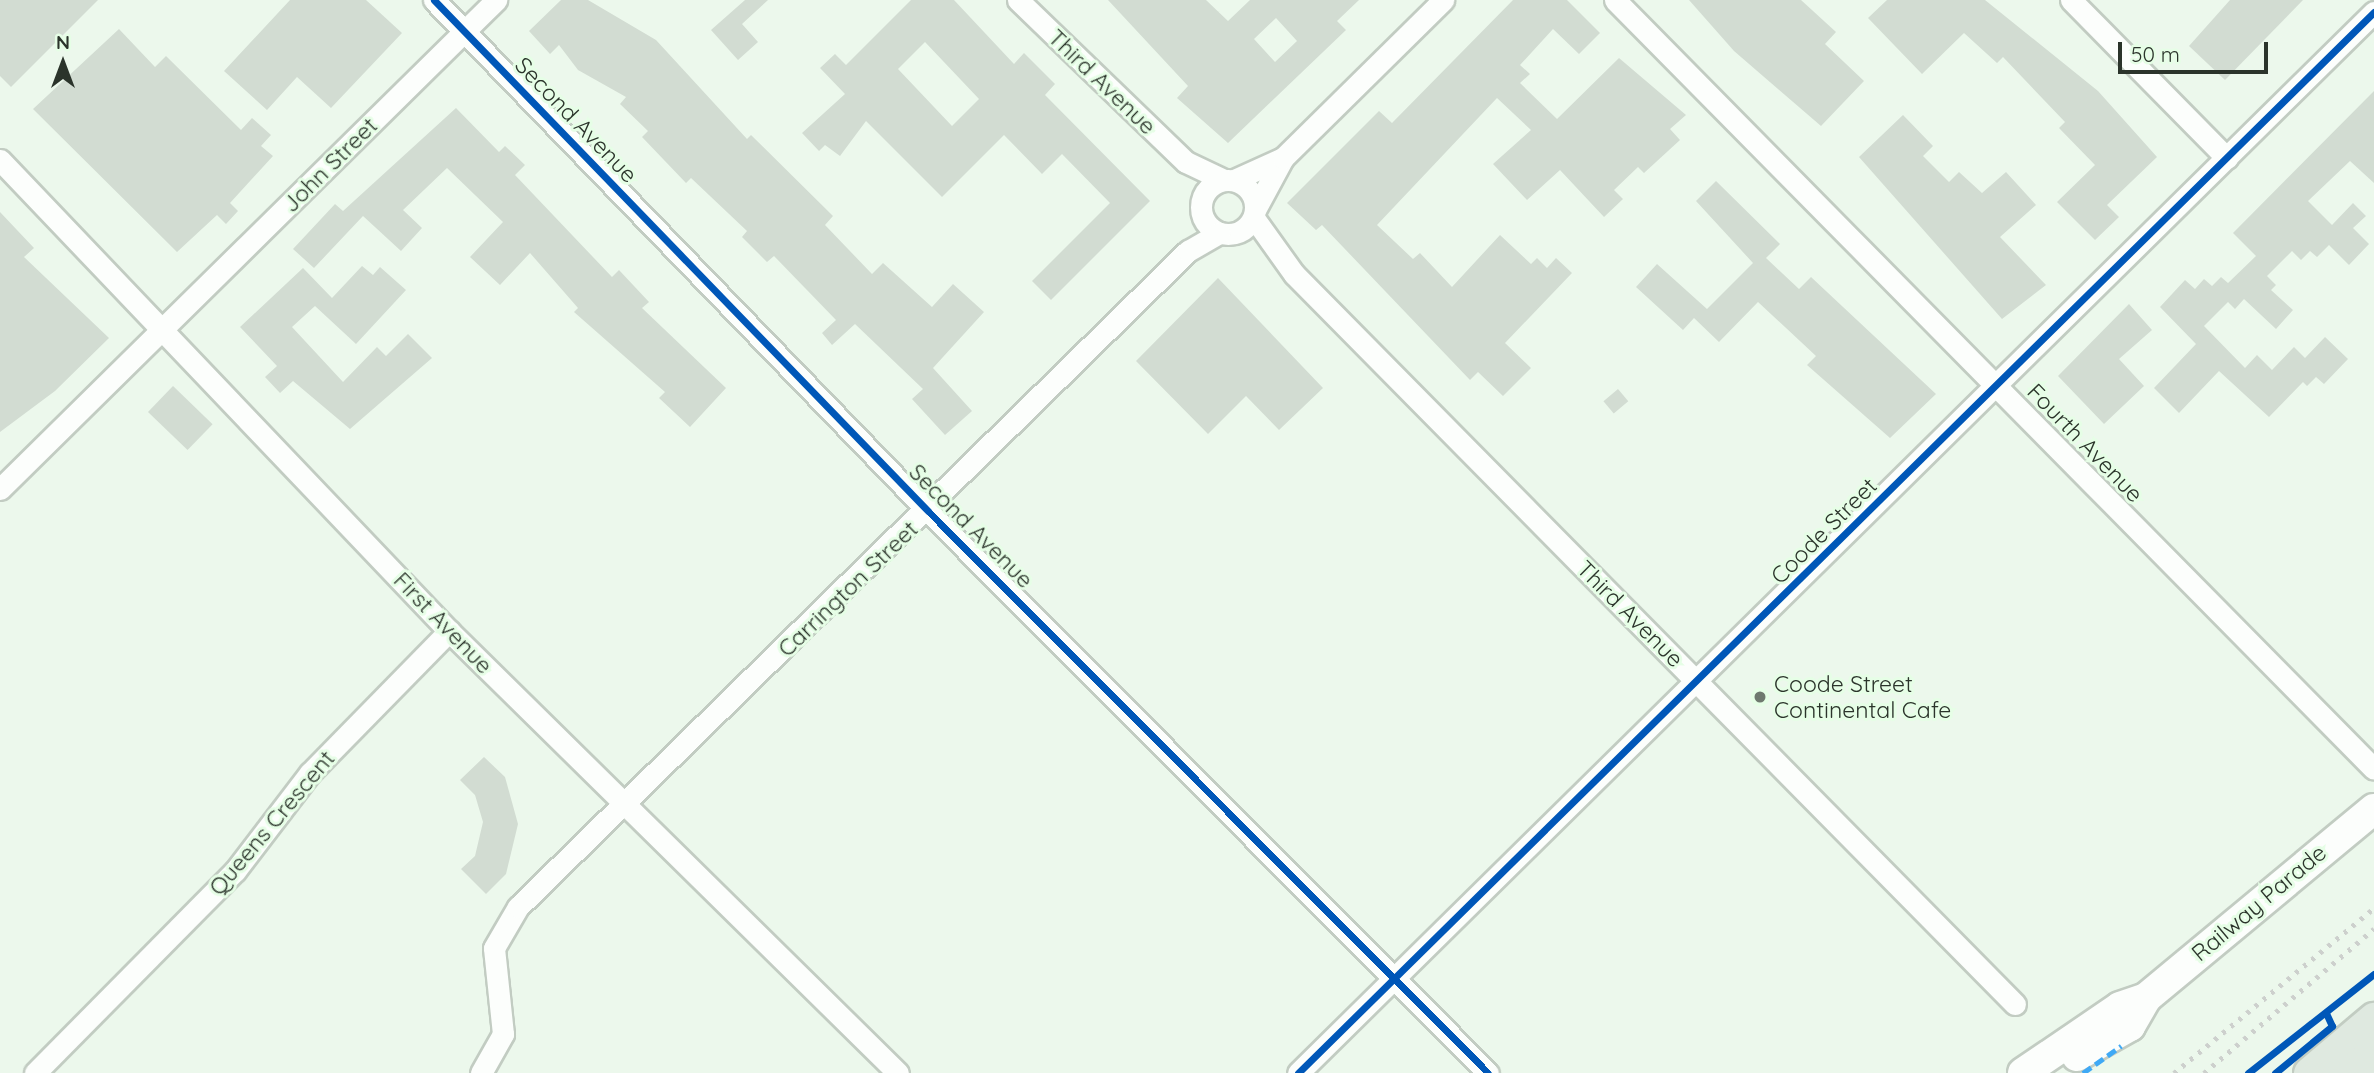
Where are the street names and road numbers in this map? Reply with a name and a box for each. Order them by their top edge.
street label: Third Avenue [1042,24,1162,140]
street label: Second Avenue [509,51,643,189]
street label: John Street [277,112,383,218]
street label: Fourth Avenue [2021,378,2149,508]
street label: Second Avenue [903,458,1039,594]
street label: Coode Street [1765,472,1883,590]
street label: Carrington Street [773,515,923,663]
street label: Third Avenue [1571,555,1689,673]
street label: First Avenue [388,567,498,679]
street label: Queens Crescent [203,745,341,901]
street label: Railway Parade [2186,839,2332,967]

